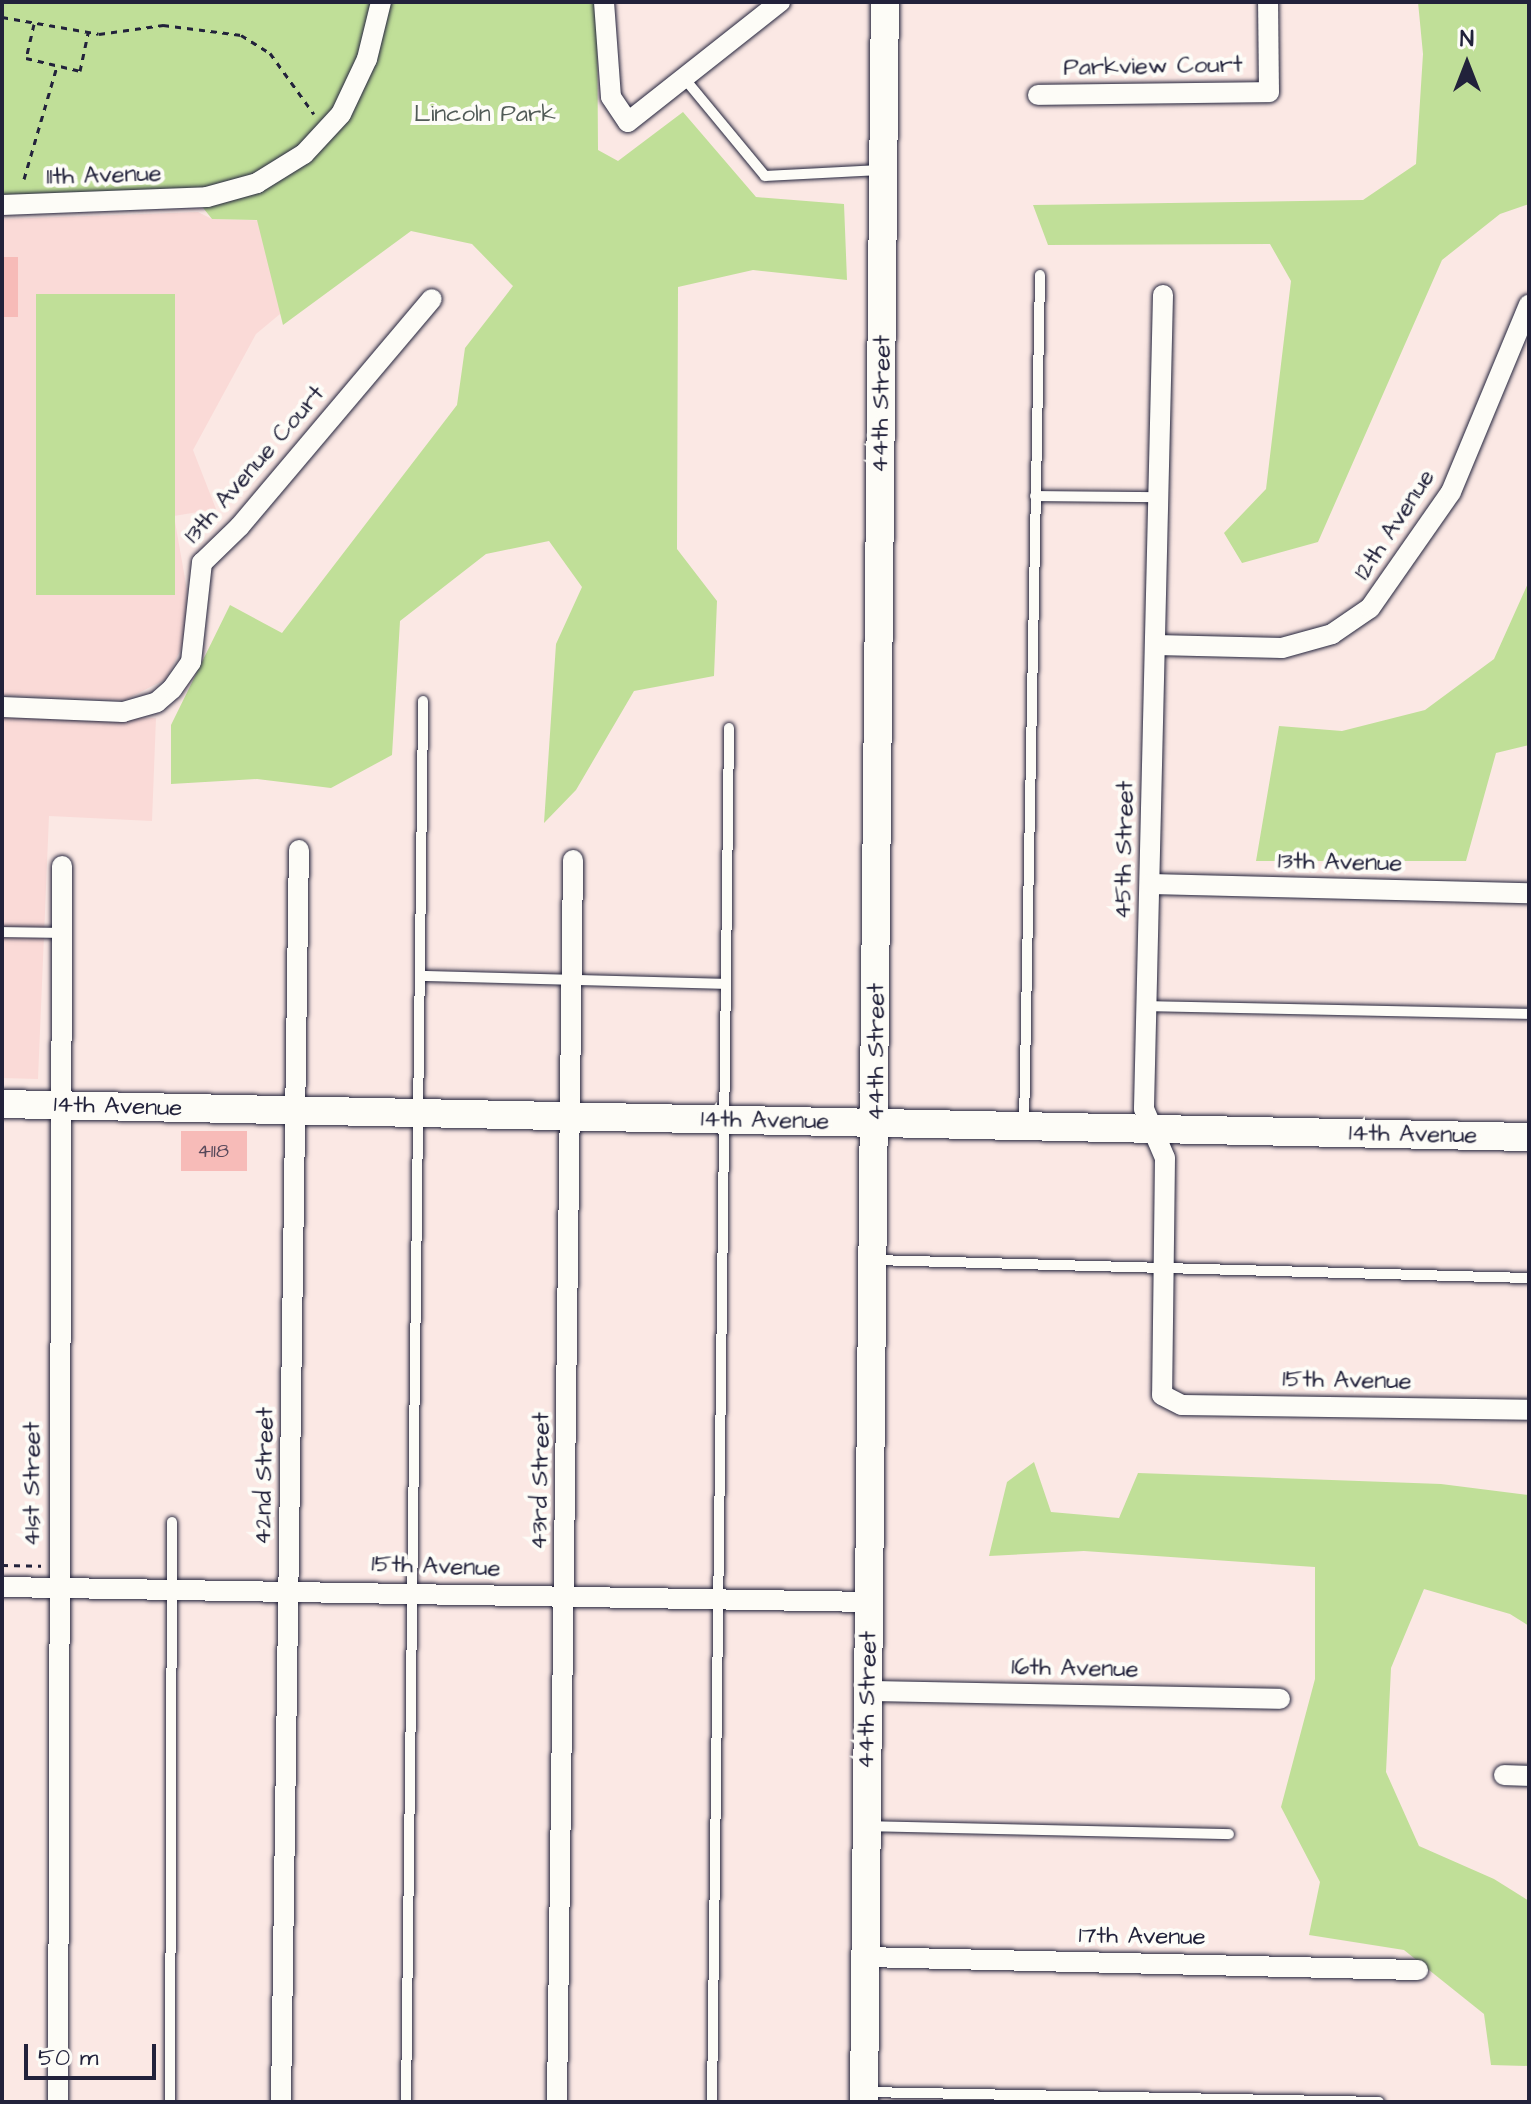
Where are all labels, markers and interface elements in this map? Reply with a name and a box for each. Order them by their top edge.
north arrow [1427,24,1507,104]
text: N [1460,24,1474,55]
street label: Parkview Court [1063,51,1243,83]
park label: Lincoln Park [414,101,556,129]
street label: 11th Avenue [46,160,162,192]
street label: 44th Street [866,335,898,473]
street label: 13th Avenue Court [179,380,331,550]
street label: 12th Avenue [1349,464,1441,586]
street label: 45th Street [1109,780,1141,920]
street label: 13th Avenue [1278,848,1402,878]
street label: 44th Street [863,983,891,1121]
street label: 14th Avenue [53,1090,183,1124]
street label: 14th Avenue [700,1105,830,1137]
street label: 14th Avenue [1348,1119,1478,1151]
house number: 4118 [197,1139,229,1163]
street label: 15th Avenue [1282,1365,1412,1397]
street label: 42nd Street [249,1407,281,1545]
street label: 43rd Street [525,1412,557,1550]
street label: 41st Street [19,1422,47,1546]
street label: 15th Avenue [371,1550,501,1584]
street label: 44th Street [852,1631,884,1769]
street label: 16th Avenue [1011,1653,1139,1685]
street label: 17th Avenue [1078,1921,1206,1953]
scale bar [28,2028,160,2078]
text: 50 m [38,2041,98,2075]

